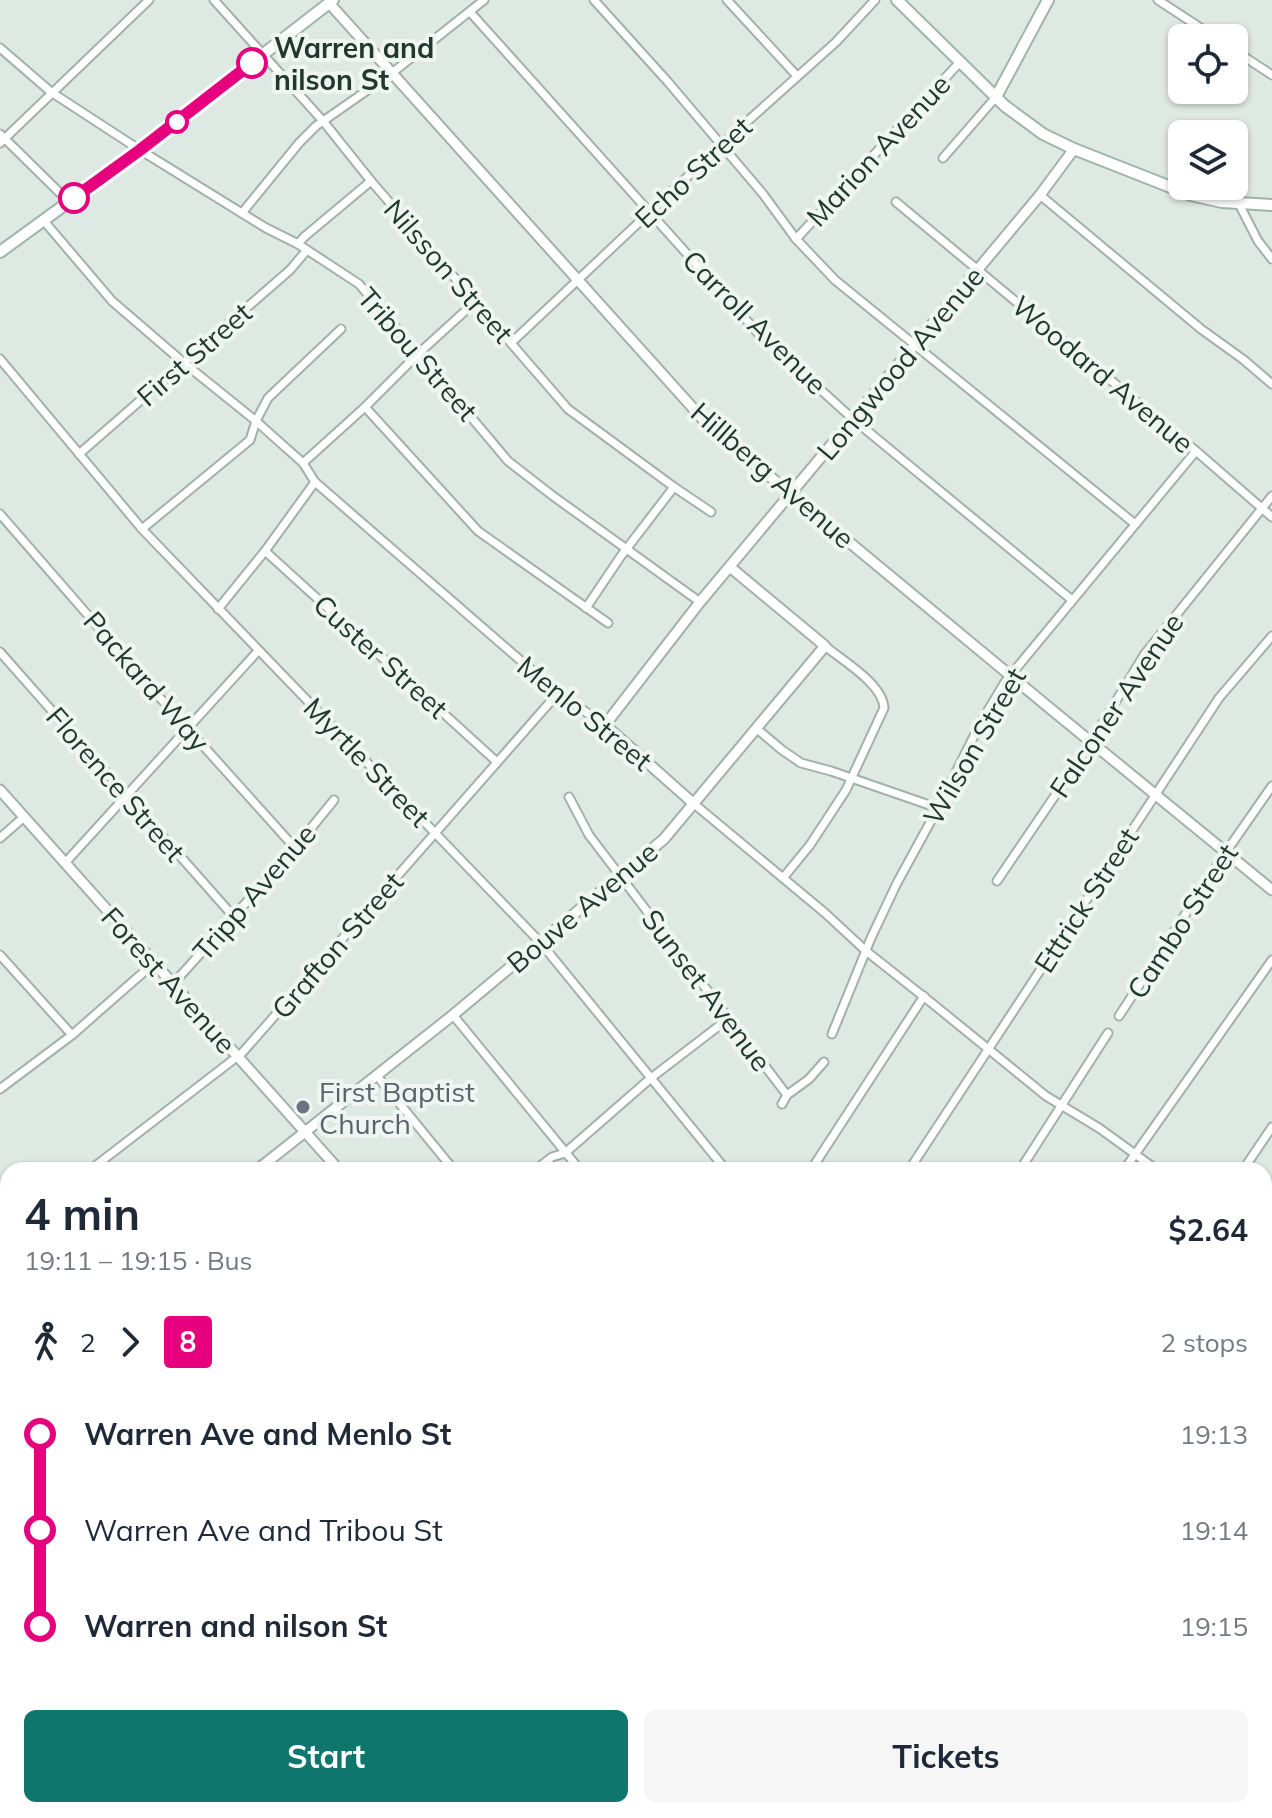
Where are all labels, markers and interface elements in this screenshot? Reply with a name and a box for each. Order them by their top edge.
map controls [1168,24,1248,200]
button: locate [1168,24,1248,104]
place label: Warren and nilson St [274,30,434,97]
marker: Warren and nilson St [237,48,267,78]
street label: Marion Avenue [799,67,957,233]
street label: Echo Street [627,109,759,235]
unlabelled marker [166,111,188,133]
button: layers [1168,120,1248,200]
unlabelled marker [59,183,89,213]
street label: Nilsson Street [377,192,521,350]
street label: Carroll Avenue [676,243,834,401]
street label: Longwood Avenue [809,259,991,467]
street label: Tribou Street [351,280,486,428]
street label: Woodard Avenue [1005,288,1201,460]
street label: First Street [129,295,259,413]
street label: Hillberg Avenue [684,394,862,556]
street label: Custer Street [307,587,455,726]
street label: Packard Way [77,604,218,758]
street label: Falconer Avenue [1041,606,1191,804]
street label: Menlo Street [511,648,660,778]
street label: Wilson Street [915,661,1033,831]
street label: Myrtle Street [297,690,437,834]
street label: Florence Street [39,699,193,869]
street label: Tripp Avenue [185,816,323,968]
street label: Ettrick Street [1026,821,1146,979]
street label: Bouve Avenue [500,834,664,980]
street label: Cambo Street [1119,837,1245,1005]
street label: Grafton Street [264,864,410,1025]
street label: Forest Avenue [94,900,244,1060]
street label: Sunset Avenue [635,902,779,1078]
place label: First Baptist Church [319,1074,475,1141]
marker: First Baptist Church [294,1098,312,1116]
text: 4 min [24,1186,140,1241]
text: $2.64 [1169,1211,1248,1249]
text: 19:11 – 19:15 · Bus [24,1244,253,1277]
icon: walk [24,1320,68,1364]
icon: forward [108,1320,152,1364]
text: 8 [180,1324,196,1359]
text: 2 [80,1326,96,1359]
text: 2 stops [1161,1326,1248,1359]
text: Warren Ave and Menlo St [84,1415,451,1453]
text: 19:13 [1180,1418,1248,1451]
text: Warren Ave and Tribou St [84,1511,443,1549]
text: 19:14 [1180,1514,1248,1547]
text: Warren and nilson St [84,1607,387,1645]
text: 19:15 [1180,1610,1248,1643]
button: Start [24,1710,628,1802]
button: Tickets [644,1710,1248,1802]

